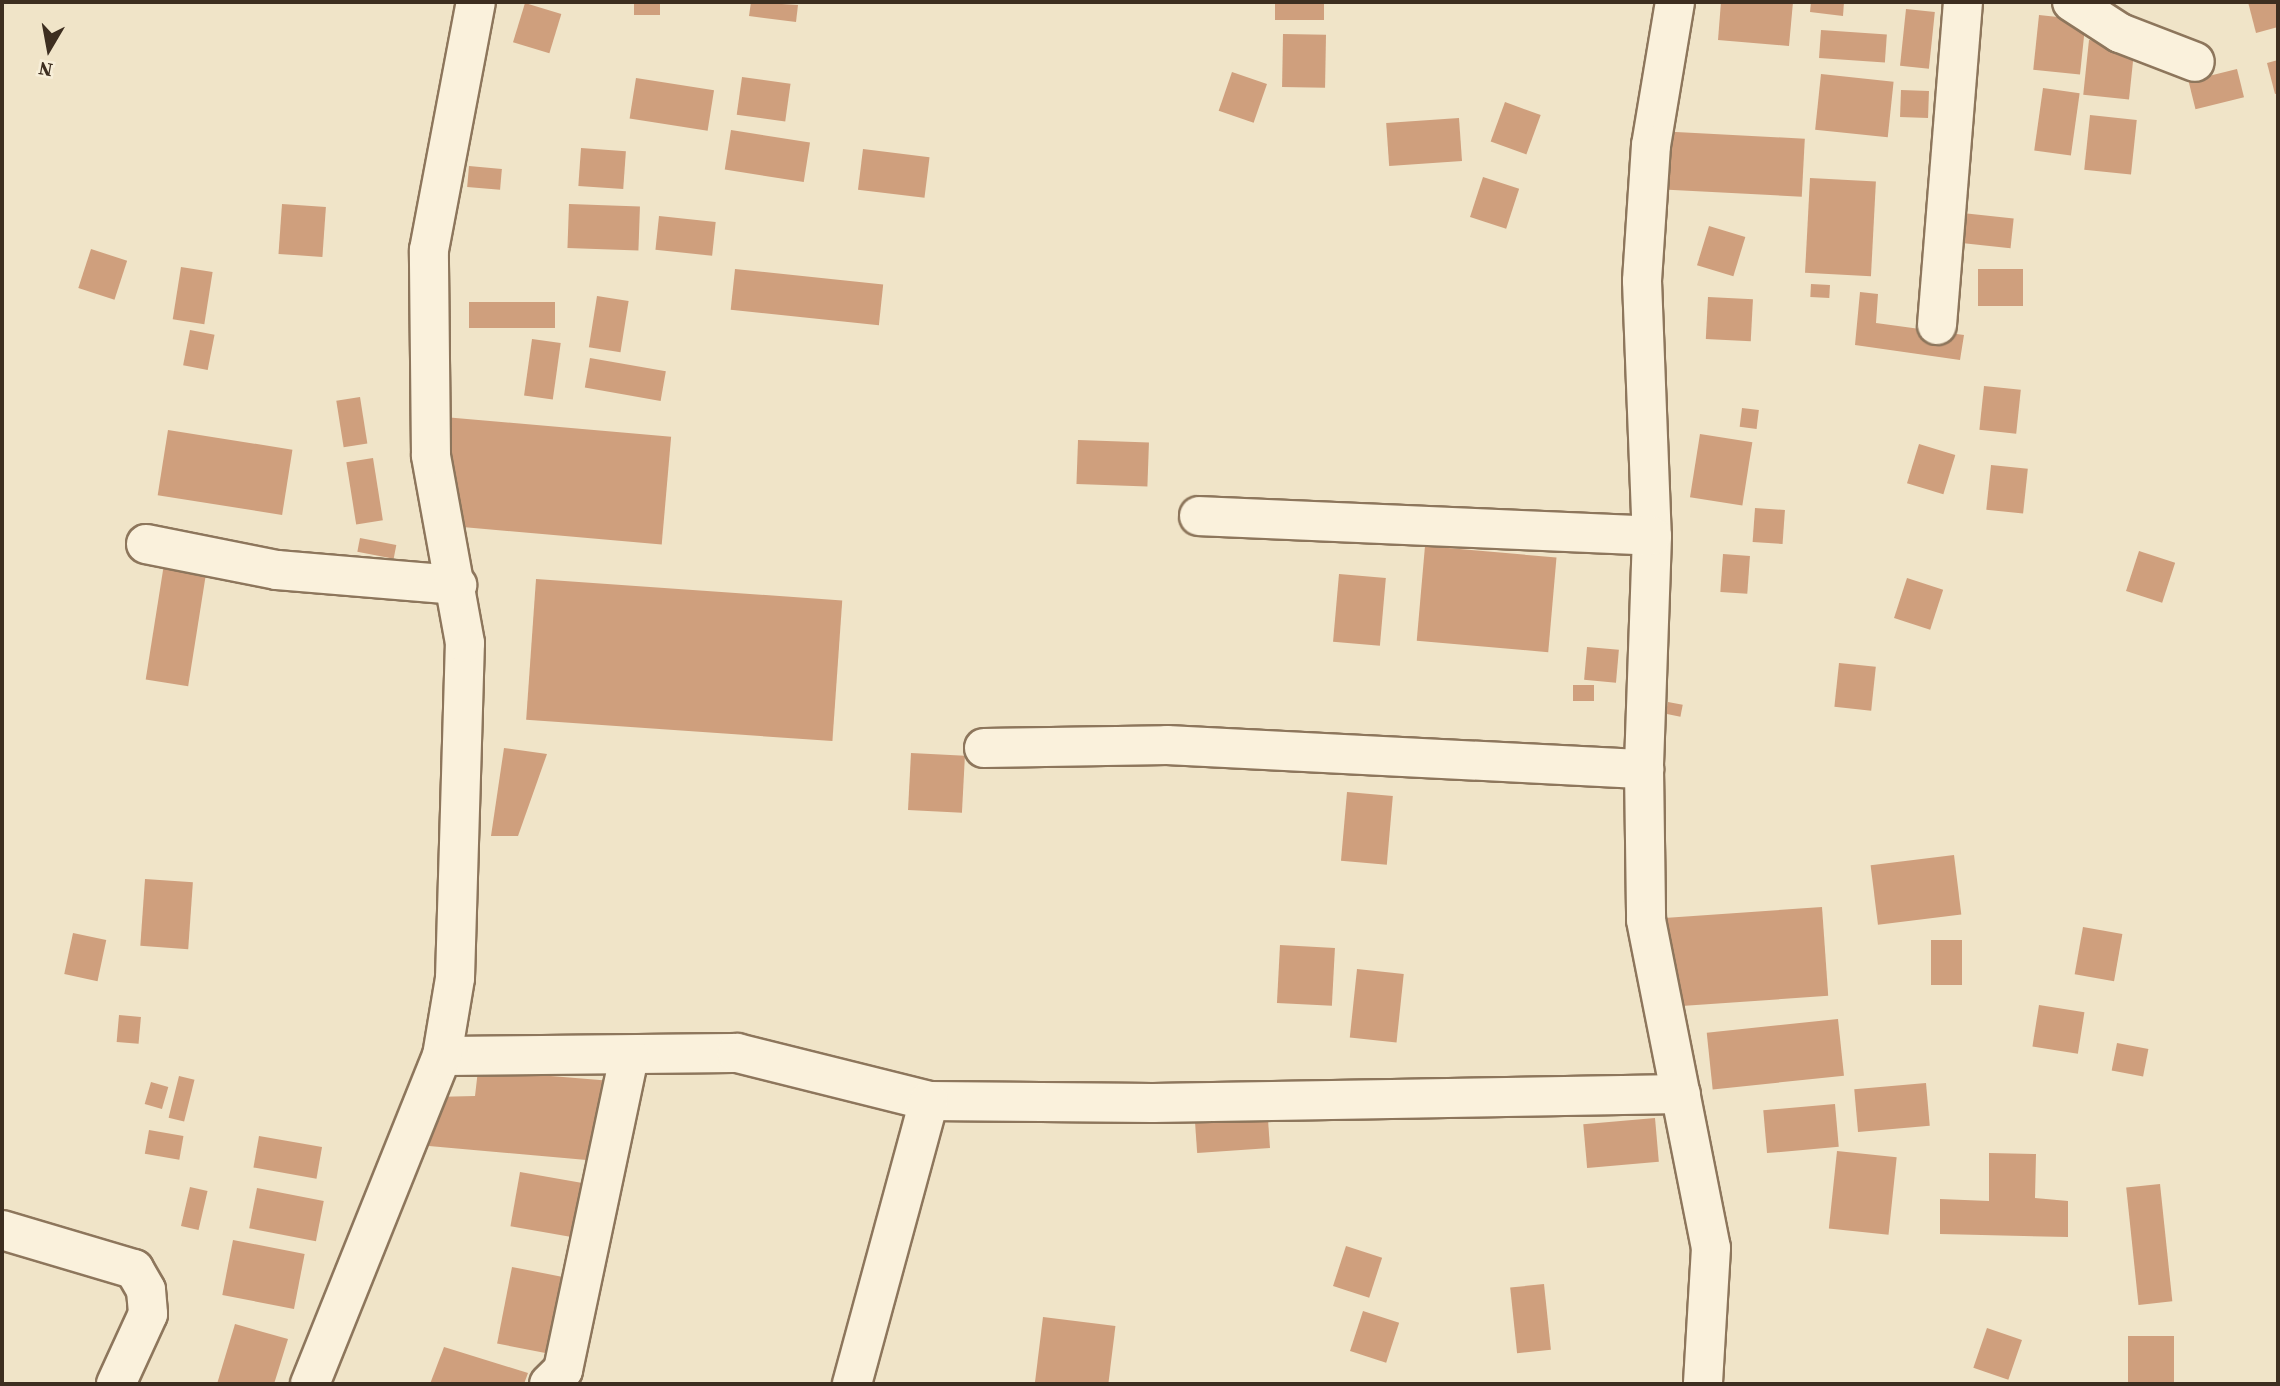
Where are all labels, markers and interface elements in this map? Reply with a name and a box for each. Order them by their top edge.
north arrow [14,14,84,84]
text: N [36,56,54,84]

